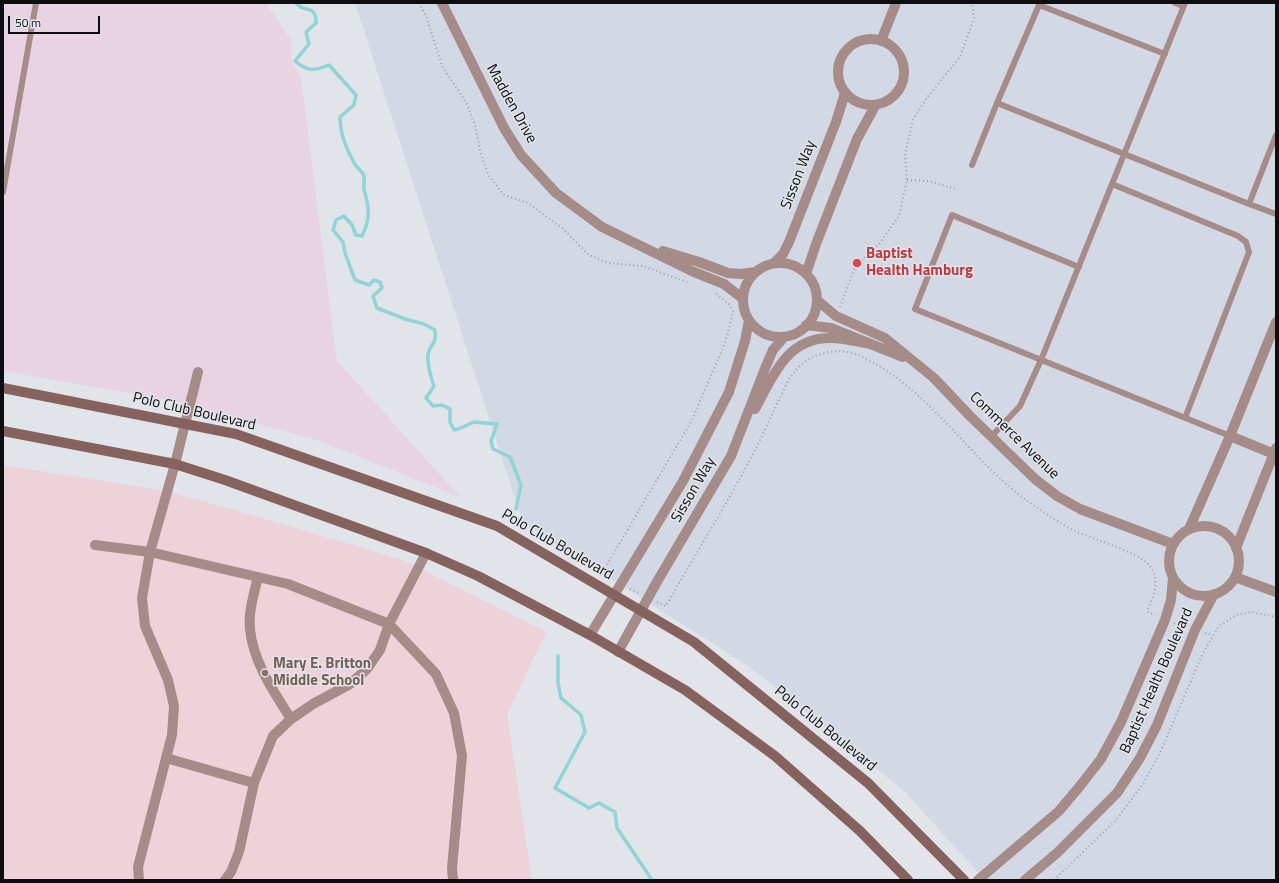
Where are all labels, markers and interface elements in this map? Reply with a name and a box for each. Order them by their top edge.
scale bar [10,8,102,34]
text: 50 m [15,13,41,32]
street label: Madden Drive [482,61,540,147]
street label: Sisson Way [778,138,820,212]
place label: Baptist Health Hamburg [866,245,973,280]
marker: Baptist Health Hamburg [851,257,863,269]
street label: Polo Club Boulevard [131,389,257,435]
street label: Commerce Avenue [965,389,1063,483]
street label: Sisson Way [668,454,720,526]
street label: Polo Club Boulevard [498,506,616,584]
street label: Baptist Health Boulevard [1117,605,1197,757]
place label: Mary E. Britton Middle School [273,655,371,690]
marker: Mary E. Britton Middle School [260,668,270,678]
street label: Polo Club Boulevard [770,682,880,776]

